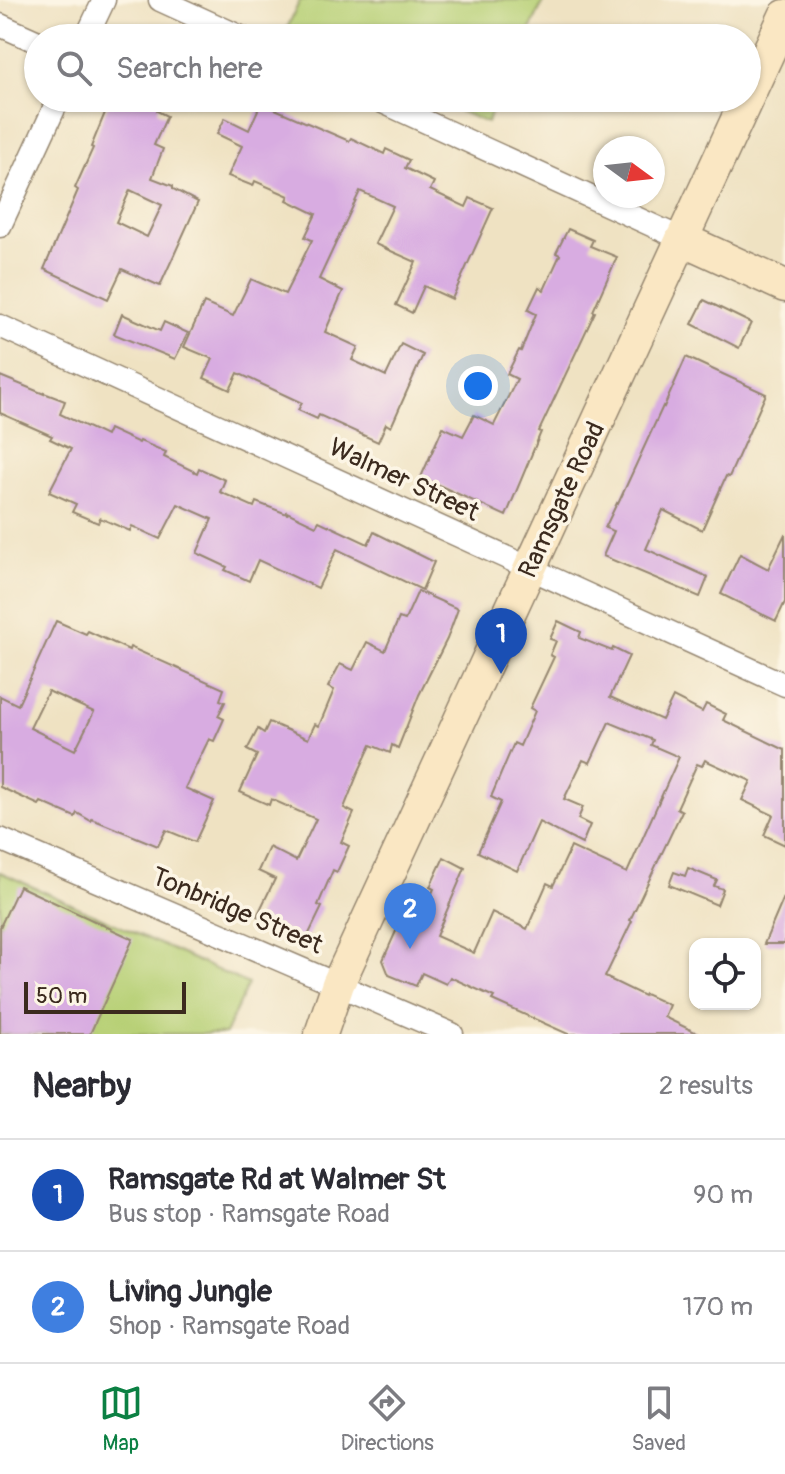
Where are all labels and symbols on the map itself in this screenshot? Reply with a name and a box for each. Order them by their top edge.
north arrow [593,136,665,208]
your location [458,366,498,406]
street label: Ramsgate Road [512,417,612,583]
street label: Walmer Street [324,431,485,529]
pin: 1 [475,608,527,674]
street label: Tonbridge Street [147,861,328,962]
pin: 2 [384,883,436,949]
scale bar [24,978,186,1014]

